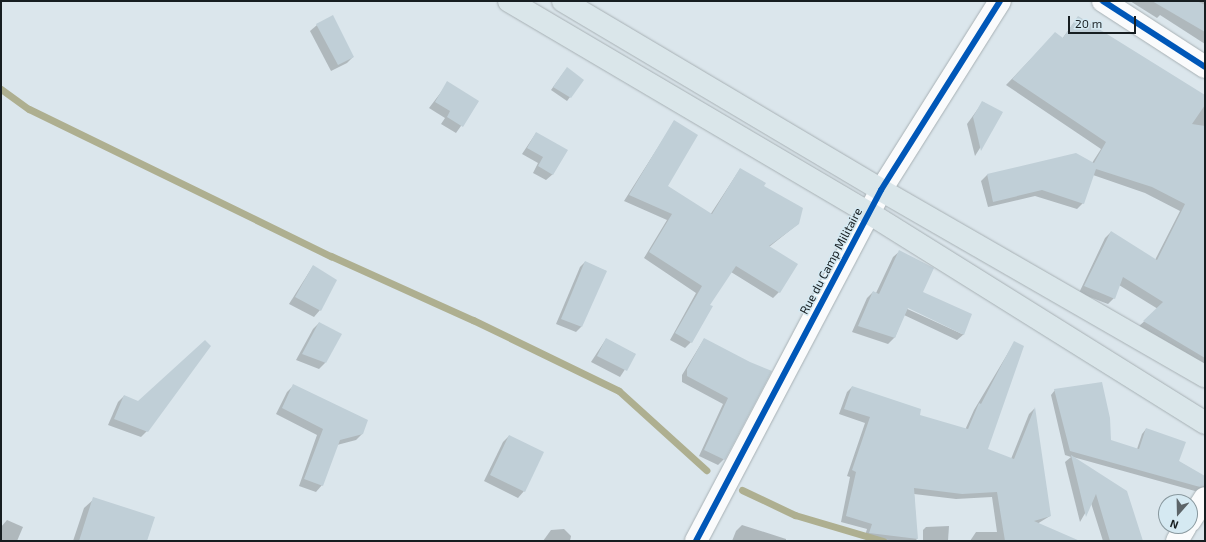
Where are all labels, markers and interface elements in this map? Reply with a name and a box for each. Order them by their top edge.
scale bar [1070,8,1138,34]
text: 20 m [1075,16,1102,30]
street label: Rue du Camp Militaire [797,205,865,317]
north arrow [1158,494,1198,534]
text: N [1168,517,1180,532]

